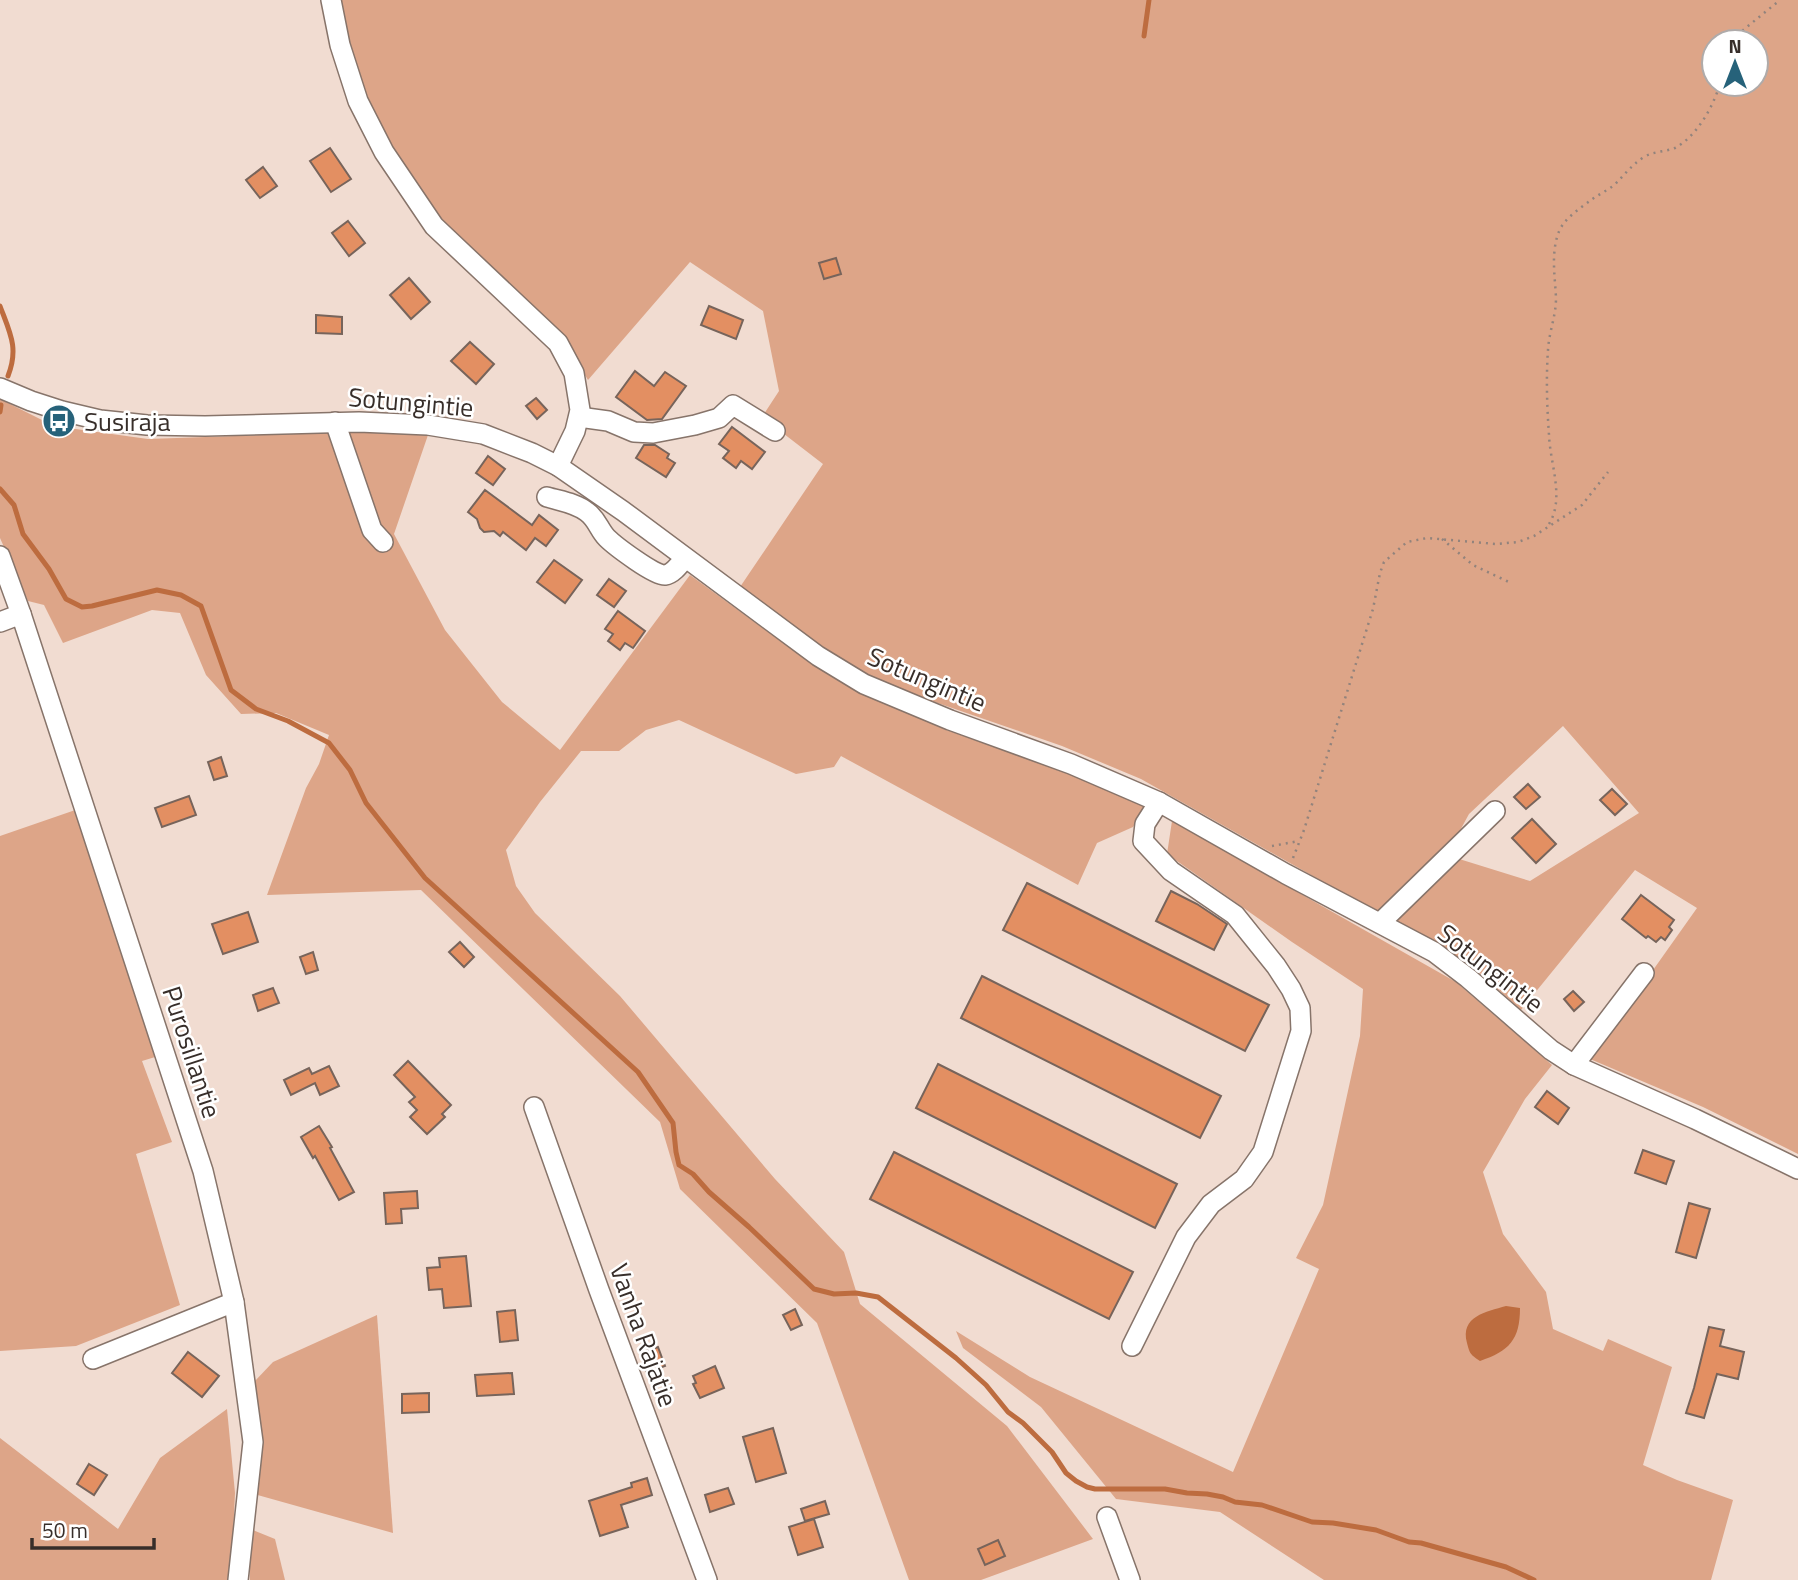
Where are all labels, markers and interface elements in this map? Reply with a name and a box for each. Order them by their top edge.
north arrow [1700,28,1770,98]
text: N [1728,31,1742,60]
street label: Sotungintie [347,377,475,427]
bus stop icon: Susiraja [40,402,78,440]
place label: Susiraja [84,402,170,441]
street label: Sotungintie [862,637,992,721]
street label: Sotungintie [1430,914,1552,1022]
street label: Purosillantie [152,981,232,1123]
street label: Vanha Rajatie [600,1258,688,1412]
scale bar [32,1506,154,1550]
text: 50 m [42,1514,88,1546]

